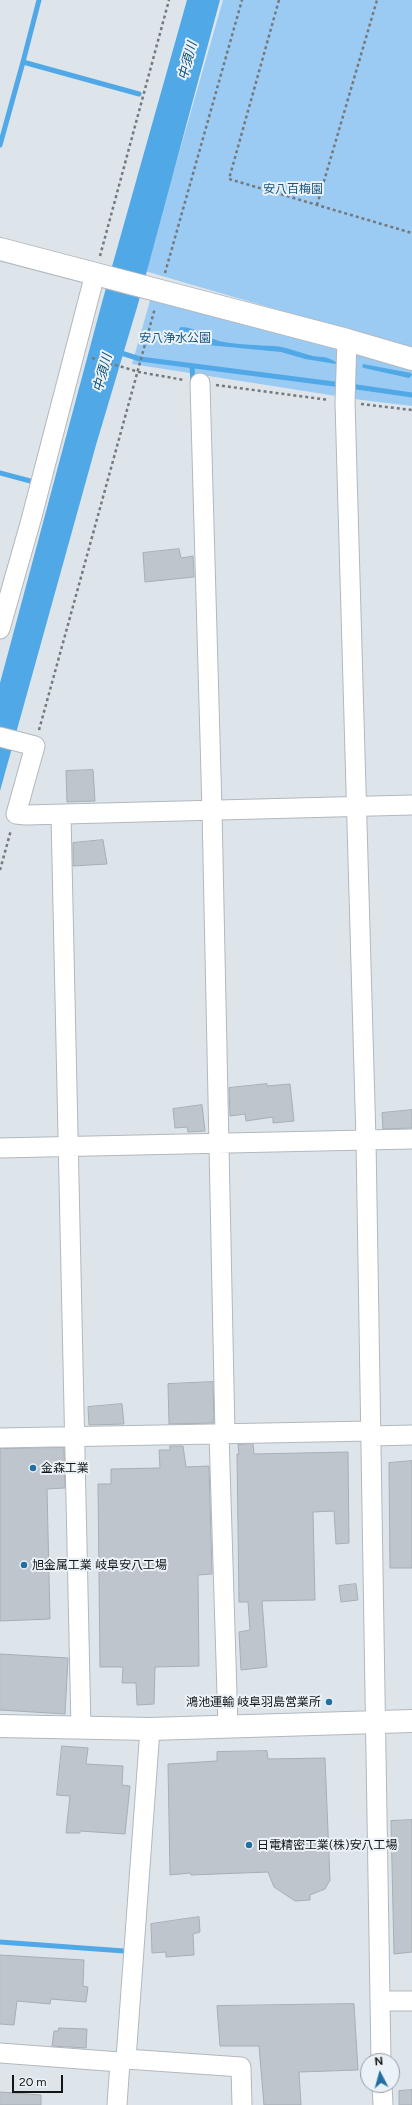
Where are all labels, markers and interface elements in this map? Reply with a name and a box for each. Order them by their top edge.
water label: 中須川 [175,40,201,82]
park label: 安八百梅園 [263,182,323,196]
park label: 安八浄水公園 [139,331,211,345]
water label: 中須川 [90,352,116,394]
place label: 金森工業 [41,1461,89,1475]
marker: 金森工業 [28,1463,38,1473]
place label: 旭金属工業 岐阜安八工場 [32,1558,167,1572]
marker: 旭金属工業 岐阜安八工場 [19,1560,29,1570]
place label: 鴻池運輸 岐阜羽島営業所 [186,1695,321,1709]
marker: 鴻池運輸 岐阜羽島営業所 [324,1697,334,1707]
place label: 日電精密工業(株)安八工場 [257,1838,397,1852]
marker: 日電精密工業(株)安八工場 [244,1840,254,1850]
north arrow [360,2053,400,2093]
text: N [374,2055,384,2068]
scale bar [14,2067,65,2093]
text: 20 m [19,2075,47,2089]

